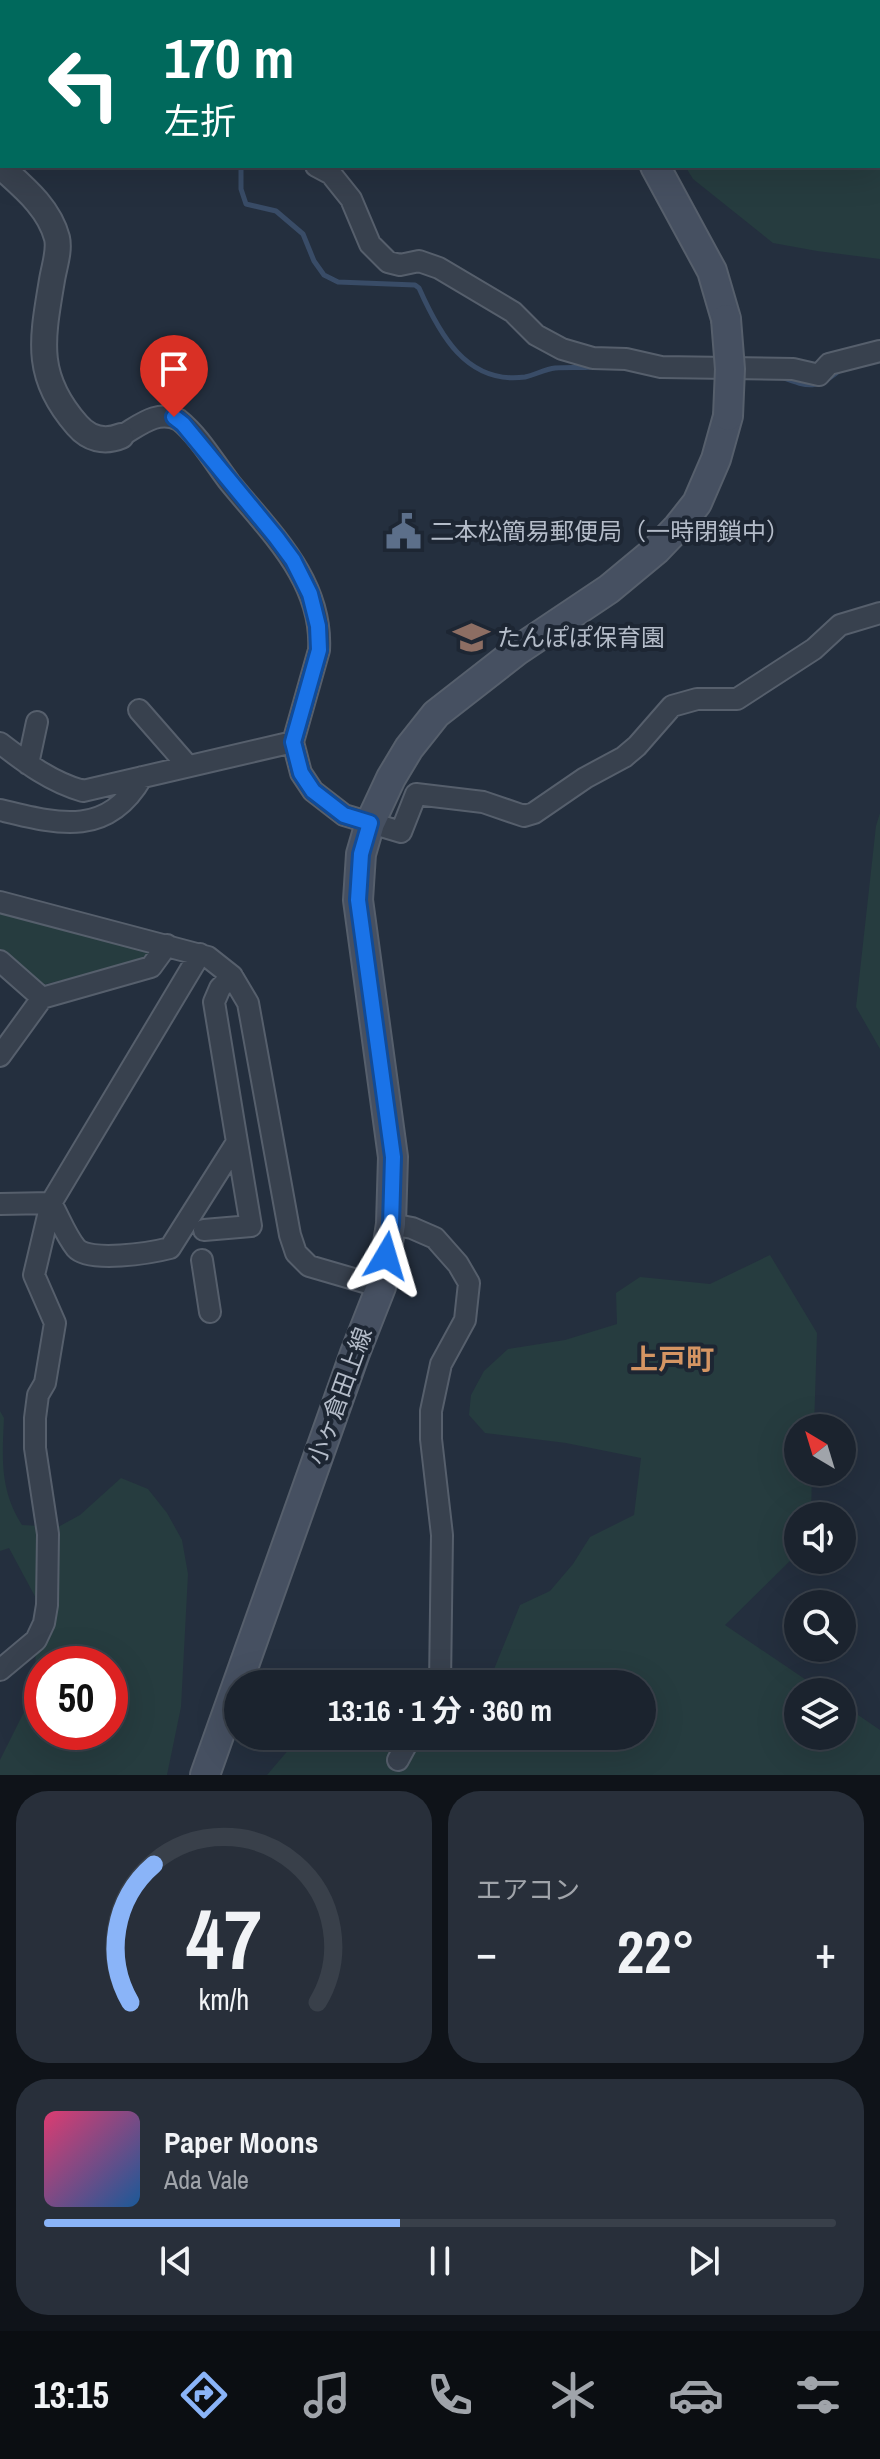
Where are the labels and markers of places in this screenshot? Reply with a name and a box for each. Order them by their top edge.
pin [140,335,208,417]
public building icon: 二本松簡易郵便局（一時閉鎖中） [385,513,423,551]
place label: 二本松簡易郵便局（一時閉鎖中） [430,515,790,547]
school or university icon: たんぽぽ保育園 [452,619,490,657]
place label: たんぽぽ保育園 [497,621,665,653]

